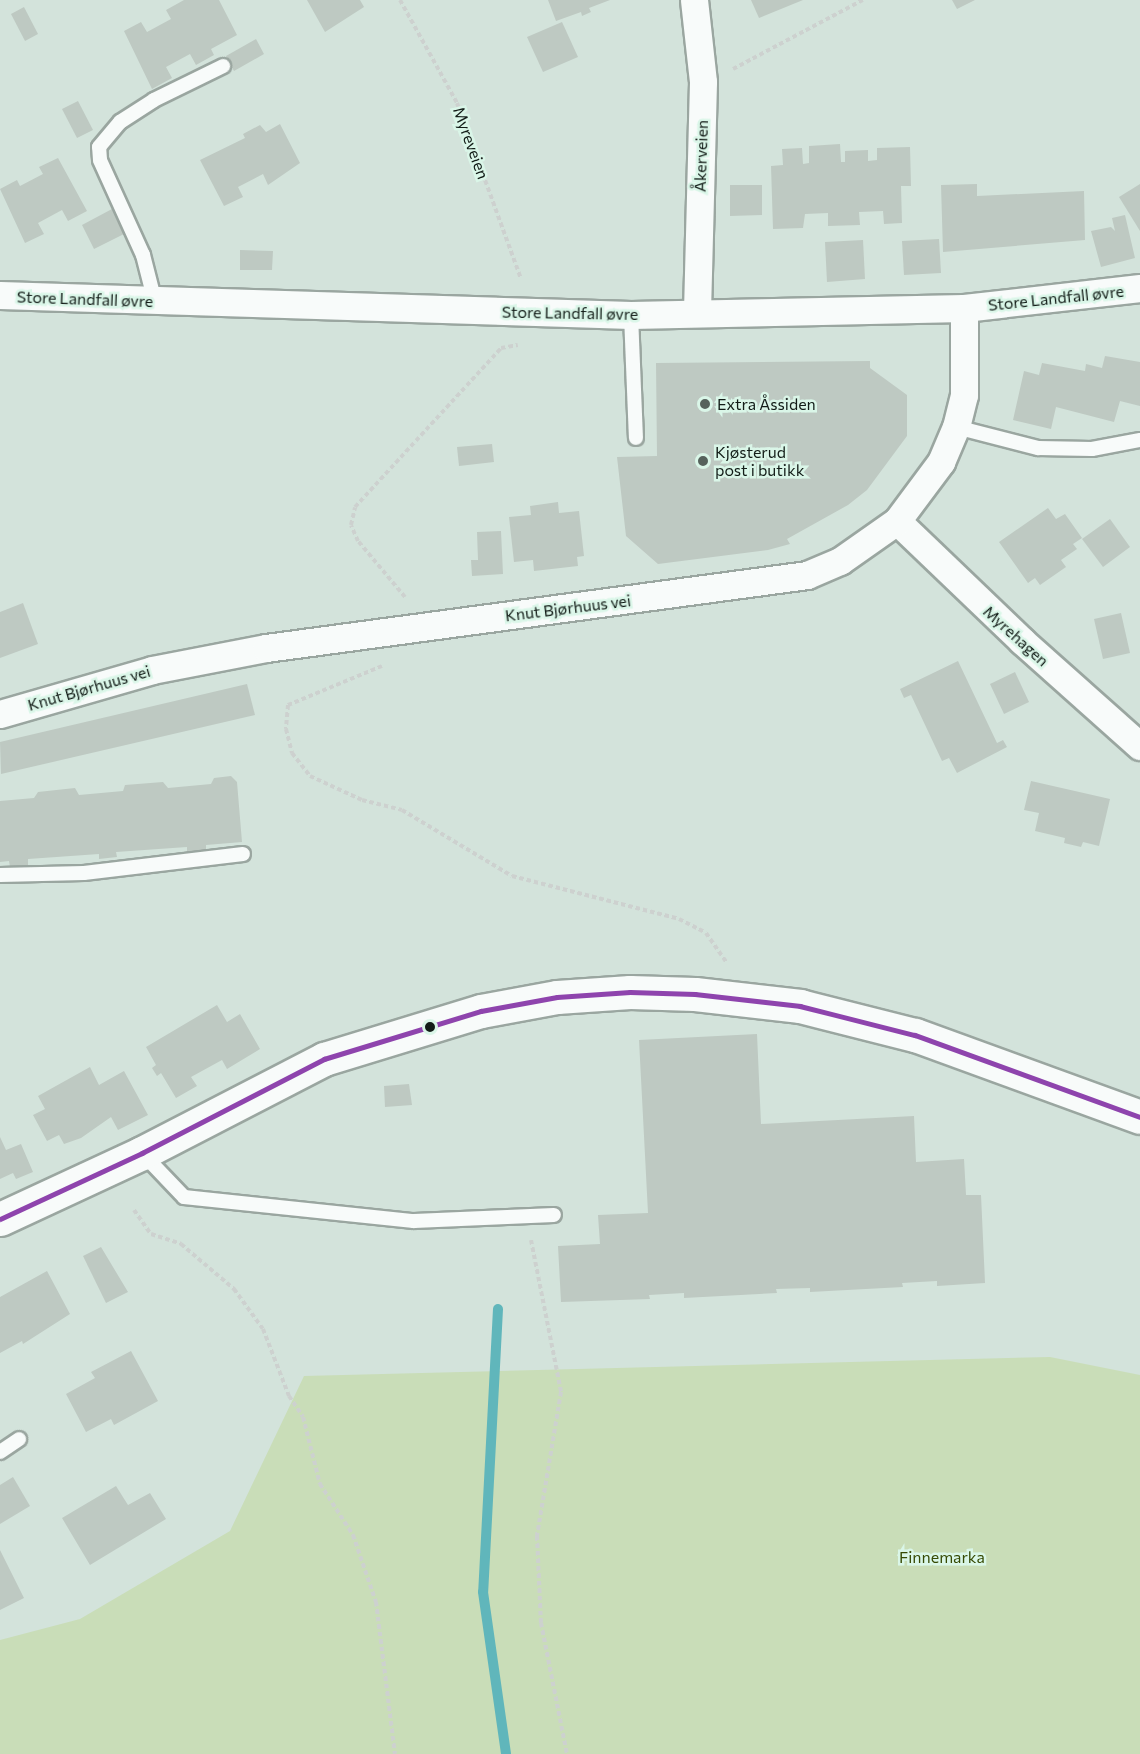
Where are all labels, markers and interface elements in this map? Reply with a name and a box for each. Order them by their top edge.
street label: Myreveien [449,104,493,182]
street label: Åkerveien [690,120,712,192]
street label: Store Landfall øvre [987,281,1125,315]
street label: Store Landfall øvre [16,287,154,311]
street label: Store Landfall øvre [502,302,638,324]
place label: Extra Åssiden [717,394,816,414]
marker: Extra Åssiden [698,397,712,411]
place label: Kjøsterud post i butikk [715,442,804,480]
marker: Kjøsterud post i butikk [696,454,710,468]
street label: Knut Bjørhuus vei [504,591,632,625]
street label: Myrehagen [979,602,1053,670]
street label: Knut Bjørhuus vei [25,661,153,715]
unlabelled marker [424,1021,436,1033]
park label: Finnemarka [899,1547,985,1567]

